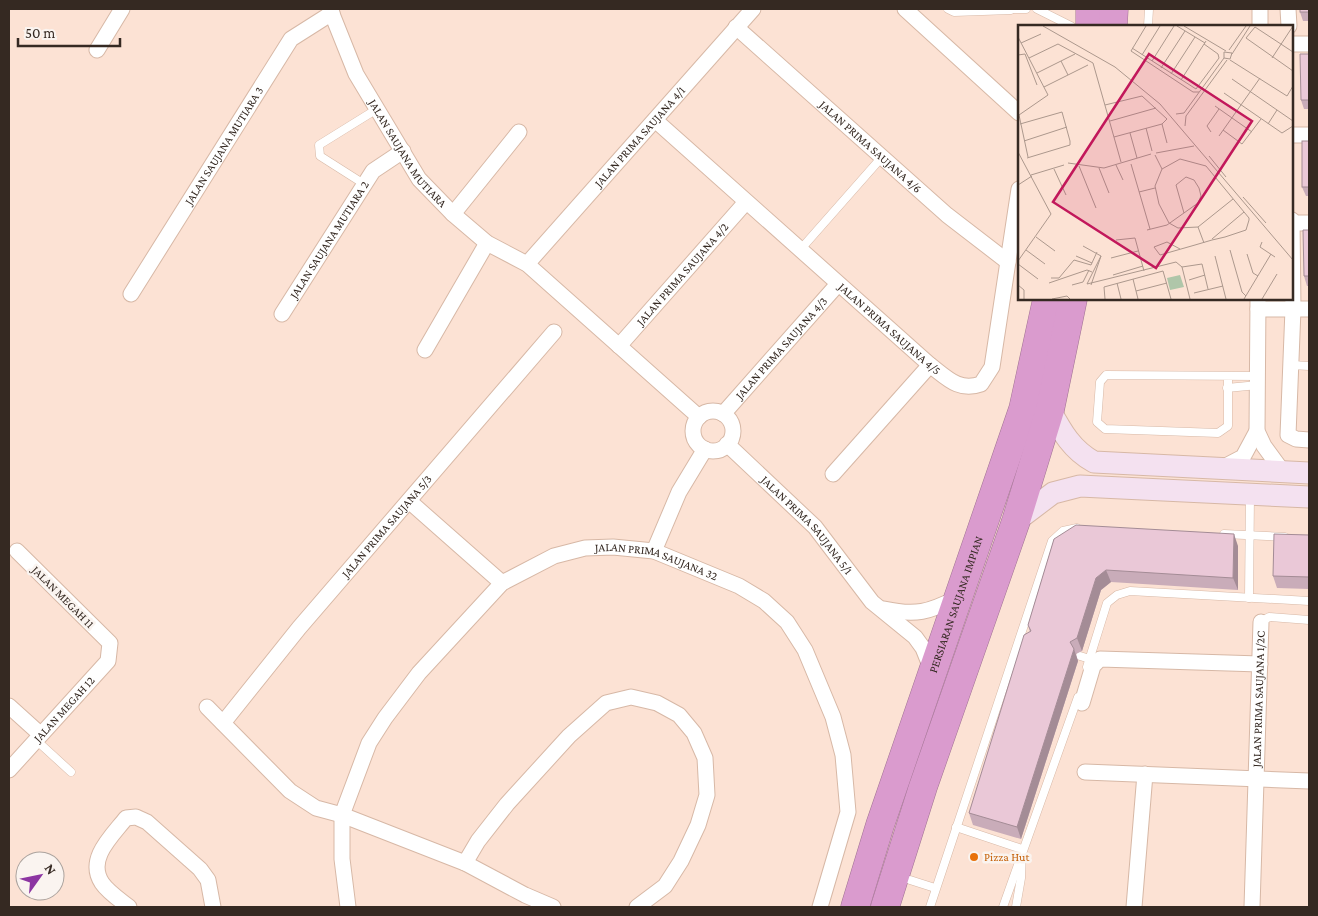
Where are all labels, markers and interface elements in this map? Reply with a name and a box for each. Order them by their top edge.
scale bar [18,15,120,47]
text: 50 m [25,25,55,41]
inset map [1018,25,1293,300]
street label: JALAN SAUJANA MUTIARA 3 [181,84,266,208]
street label: JALAN PRIMA SAUJANA 4/1 [591,84,688,191]
street label: JALAN SAUJANA MUTIARA [365,96,450,210]
street label: JALAN PRIMA SAUJANA 4/6 [816,97,924,196]
street label: JALAN SAUJANA MUTIARA 2 [286,178,372,302]
street label: JALAN PRIMA SAUJANA 4/2 [633,220,732,329]
street label: JALAN PRIMA SAUJANA 4/5 [835,279,944,378]
street label: JALAN PRIMA SAUJANA 4/3 [732,294,830,403]
street label: JALAN PRIMA SAUJANA 5/3 [338,472,435,581]
street label: JALAN PRIMA SAUJANA 5/1 [757,472,855,577]
street label: PERSIARAN SAUJANA IMPIAN [926,534,986,675]
street label: JALAN PRIMA SAUJANA 32 [594,540,720,584]
street label: JALAN MEGAH 11 [28,562,97,631]
street label: JALAN PRIMA SAUJANA 1/2C [1249,631,1268,769]
street label: JALAN MEGAH 12 [30,673,98,746]
place label: Pizza Hut [984,850,1030,864]
north arrow [15,851,65,901]
marker: Pizza Hut [968,851,980,863]
text: N [42,861,60,878]

